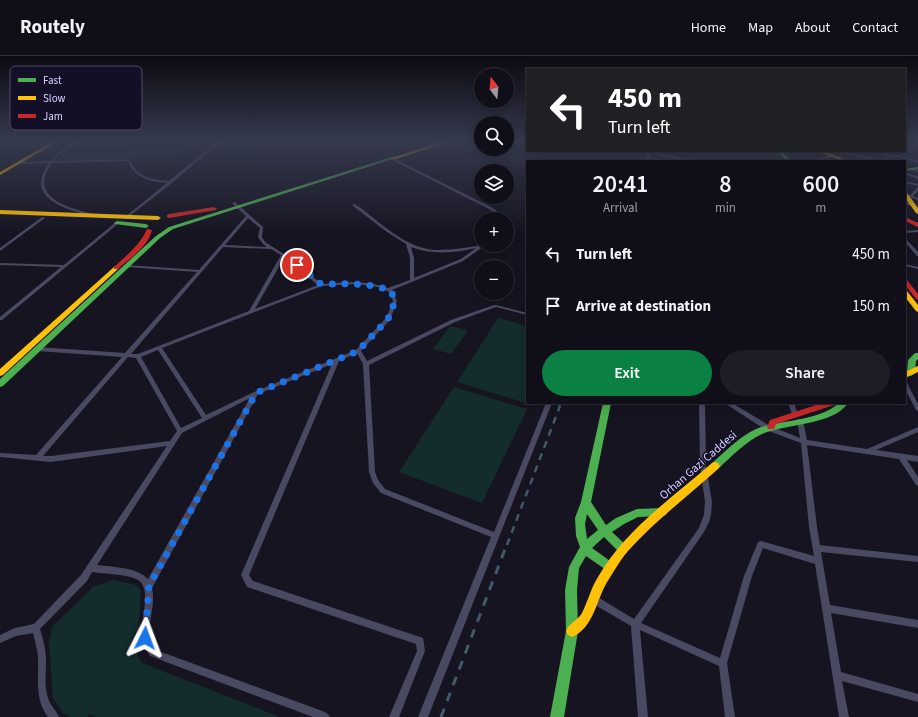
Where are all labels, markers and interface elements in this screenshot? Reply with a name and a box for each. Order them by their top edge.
text: Routely [20,14,85,41]
text: Home [691,18,726,38]
text: Map [748,18,773,38]
text: About [795,18,830,38]
text: Contact [852,18,898,38]
legend [10,66,142,130]
north arrow [474,68,514,108]
map controls [474,68,514,300]
text: Fast [43,73,62,88]
text: 450 m [608,78,682,118]
icon: left [542,84,594,136]
text: Slow [43,91,66,106]
text: Jam [43,109,63,124]
text: Turn left [608,115,670,140]
button: search [474,116,514,156]
button: layers [474,164,514,204]
text: 20:41 [593,167,648,202]
text: 8 [719,167,732,202]
text: 600 [803,167,839,202]
text: Arrival [603,199,638,217]
text: min [715,199,736,217]
text: m [816,199,826,217]
button: + [474,212,514,252]
icon: left [542,243,564,265]
text: Turn left [576,244,632,265]
text: 450 m [852,244,890,265]
pin [280,248,314,282]
icon: arrive [286,254,308,276]
button: − [474,260,514,300]
icon: arrive [542,295,564,317]
text: Arrive at destination [576,296,711,317]
text: 150 m [852,296,890,317]
button: Exit [542,350,712,396]
button: Share [720,350,890,396]
street label: Orhan Gazi Caddesi [656,427,741,504]
position arrow [124,617,166,659]

